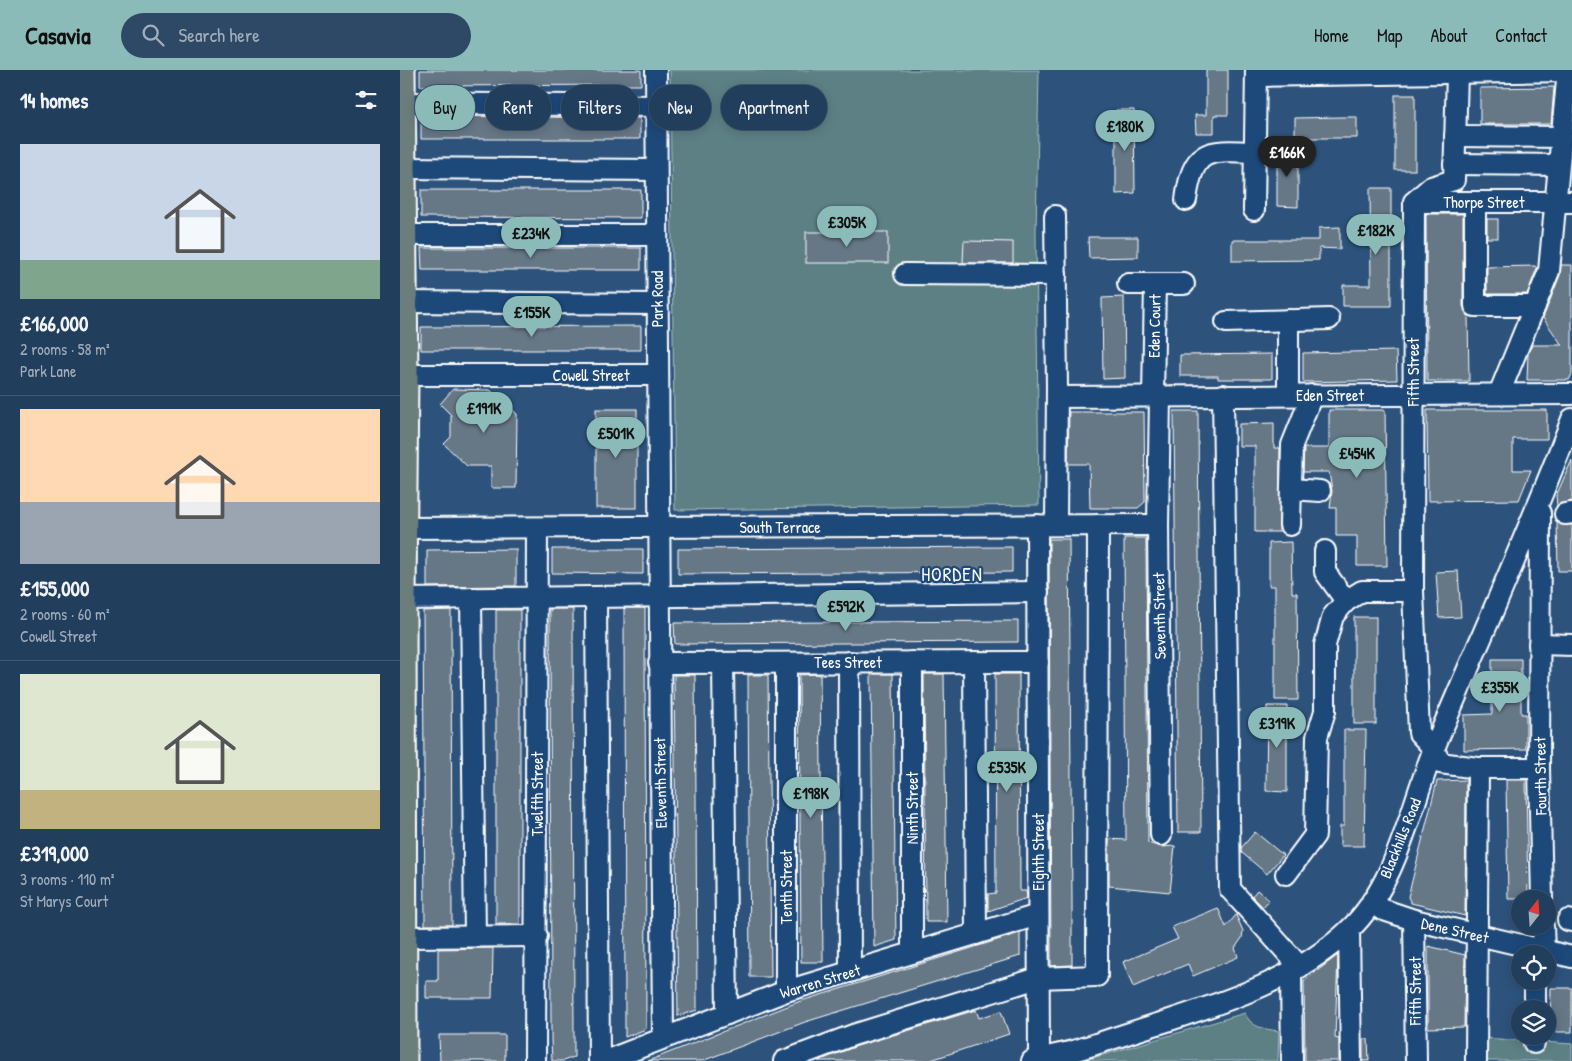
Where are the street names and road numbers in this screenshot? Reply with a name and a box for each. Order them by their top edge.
street label: Thorpe Street [1444,191,1525,213]
street label: Park Road [646,271,668,327]
street label: Eden Court [1142,293,1166,358]
street label: Fifth Street [1402,337,1424,407]
street label: Cowell Street [553,364,630,386]
street label: Eden Street [1296,384,1364,406]
street label: South Terrace [739,516,821,538]
street label: Seventh Street [1147,572,1171,660]
street label: Tees Street [814,651,882,673]
street label: Fourth Street [1528,736,1552,816]
street label: Eleventh Street [648,737,672,829]
street label: Twelfth Street [526,751,548,836]
street label: Ninth Street [901,771,923,844]
street label: Blackhills Road [1374,795,1426,881]
street label: Eighth Street [1027,813,1049,891]
street label: Tenth Street [775,849,797,924]
street label: Dene Street [1419,912,1491,949]
street label: Fifth Street [1404,956,1426,1026]
street label: Warren Street [777,958,863,1004]

